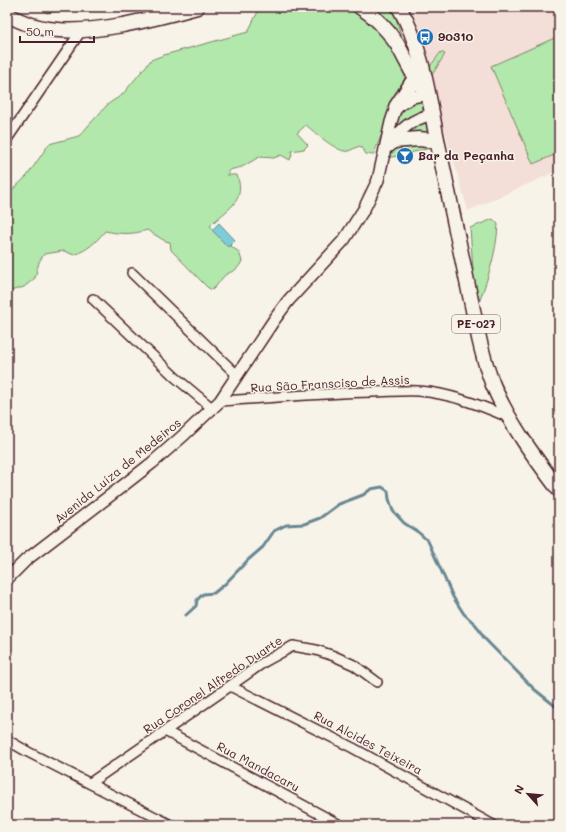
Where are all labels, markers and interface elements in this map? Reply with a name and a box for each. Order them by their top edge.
scale bar [20,18,94,44]
text: 50 m [26,23,54,39]
bus stop icon: 90310 [415,27,435,47]
place label: 90310 [438,28,473,44]
bar icon: Bar da Peçanha [395,146,415,166]
place label: Bar da Peçanha [418,147,514,163]
road number: PE-027 [452,315,500,333]
street label: Rua São Fransciso de Assis [250,371,410,395]
street label: Avenida Luíza de Medeiros [51,414,184,526]
street label: Rua Coronel Alfredo Duarte [140,632,285,737]
street label: Rua Alcides Teixeira [311,707,426,778]
street label: Rua Mandacaru [214,738,303,795]
north arrow [508,774,548,814]
text: N [510,782,527,796]

